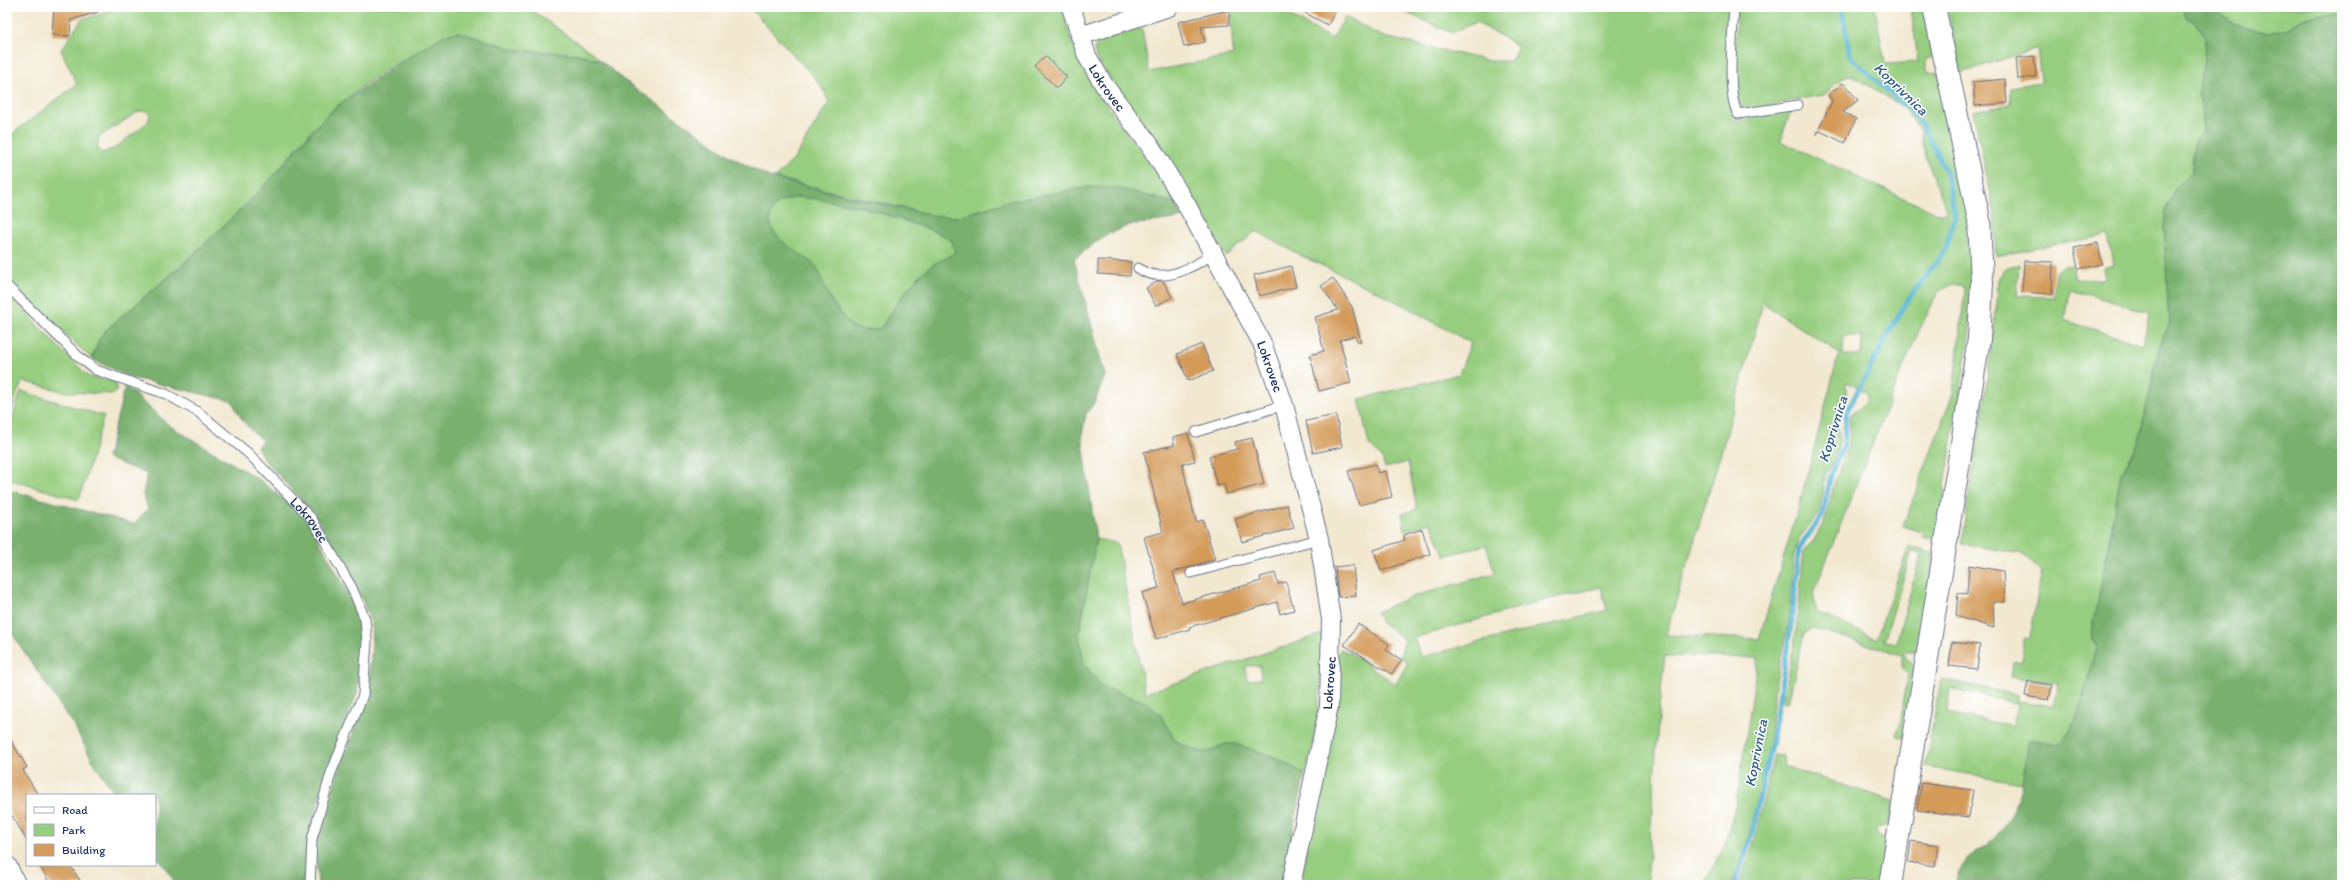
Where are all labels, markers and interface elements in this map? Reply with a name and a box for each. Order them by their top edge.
water label: Koprivnica [1870,59,1932,119]
street label: Lokrovec [1085,61,1129,115]
street label: Lokrovec [1253,338,1287,395]
water label: Koprivnica [1814,393,1852,464]
street label: Lokrovec [286,494,332,546]
street label: Lokrovec [1319,655,1340,710]
water label: Koprivnica [1741,717,1771,788]
legend [26,794,156,866]
text: Road [62,803,88,817]
text: Park [62,823,86,837]
text: Building [62,843,106,857]

